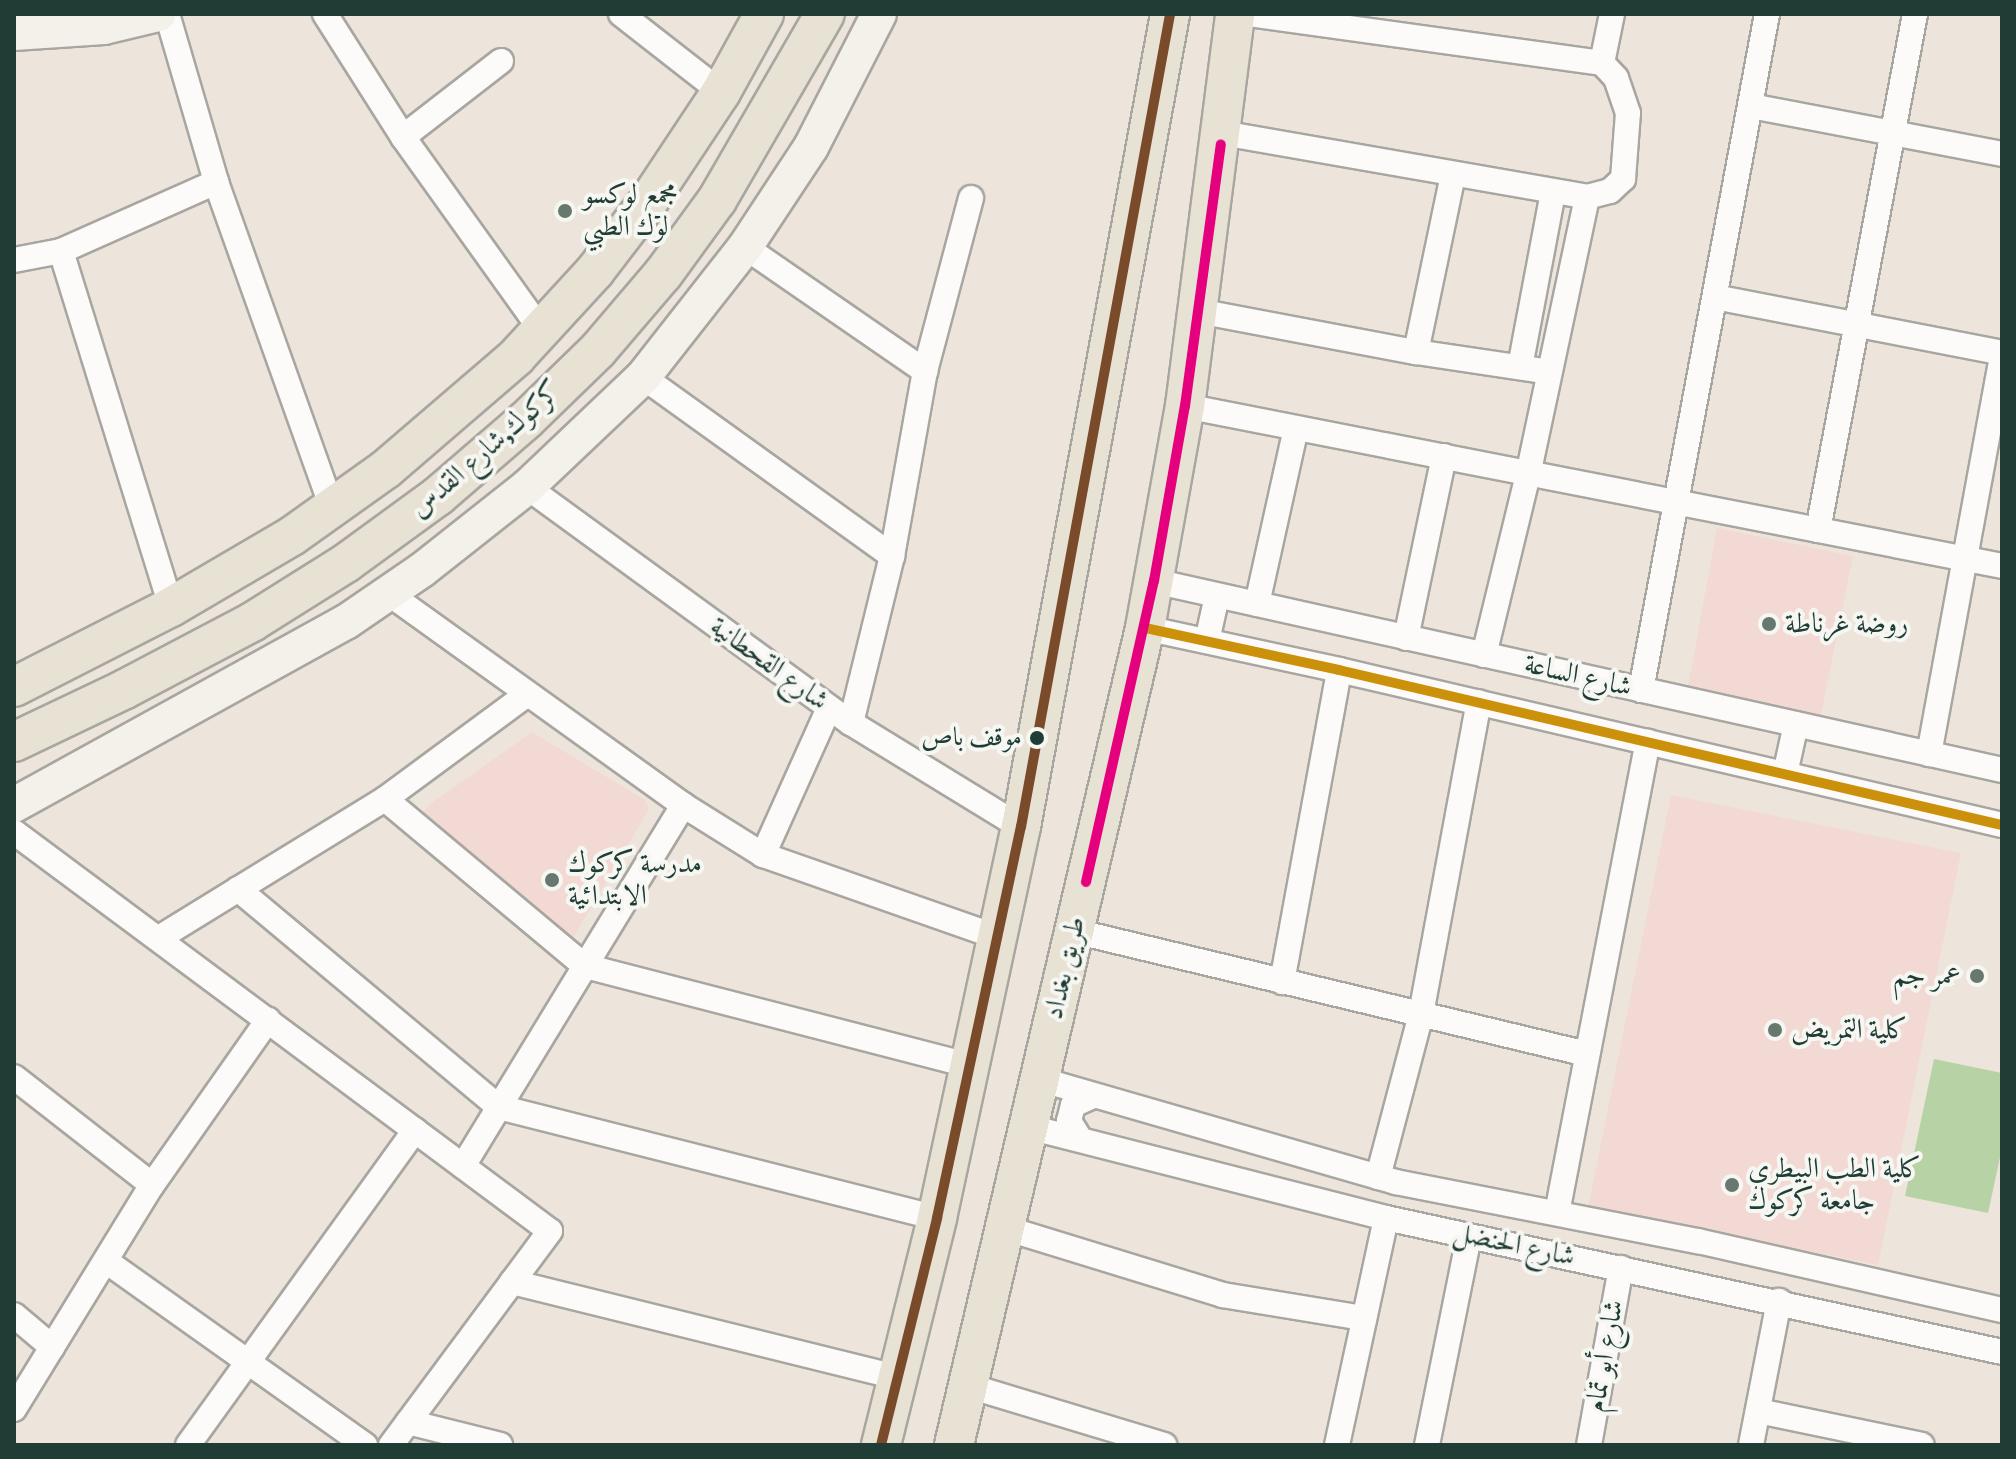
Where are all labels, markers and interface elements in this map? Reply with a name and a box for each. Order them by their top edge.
place label: مجمع لوكسو لوك الطبي [583,178,678,244]
marker: مجمع لوكسو لوك الطبي [554,200,576,222]
street label: كركوك,شارع القدس [403,375,569,525]
place label: روضة غرناطة [1785,607,1908,641]
street label: شارع القحطانية [703,610,835,718]
marker: روضة غرناطة [1760,615,1778,633]
street label: شارع الساعة [1521,647,1635,705]
place label: موقف باص [921,722,1022,754]
marker: موقف باص [1029,730,1045,746]
place label: مدرسة كركوك الابتدائية [568,847,702,913]
marker: مدرسة كركوك الابتدائية [543,871,561,889]
street label: طريق بغداد [1037,913,1093,1023]
place label: عمر جم [1893,959,1961,993]
marker: عمر جم [1968,967,1986,985]
place label: كلية التمريض [1791,1013,1908,1047]
marker: كلية التمريض [1766,1021,1784,1039]
place label: كلية الطب البيطري جامعة كركوك [1748,1152,1921,1218]
marker: كلية الطب البيطري جامعة كركوك [1723,1176,1741,1194]
street label: شارع الحنضل [1450,1216,1578,1274]
street label: شارع أبو تمام [1579,1297,1631,1415]

